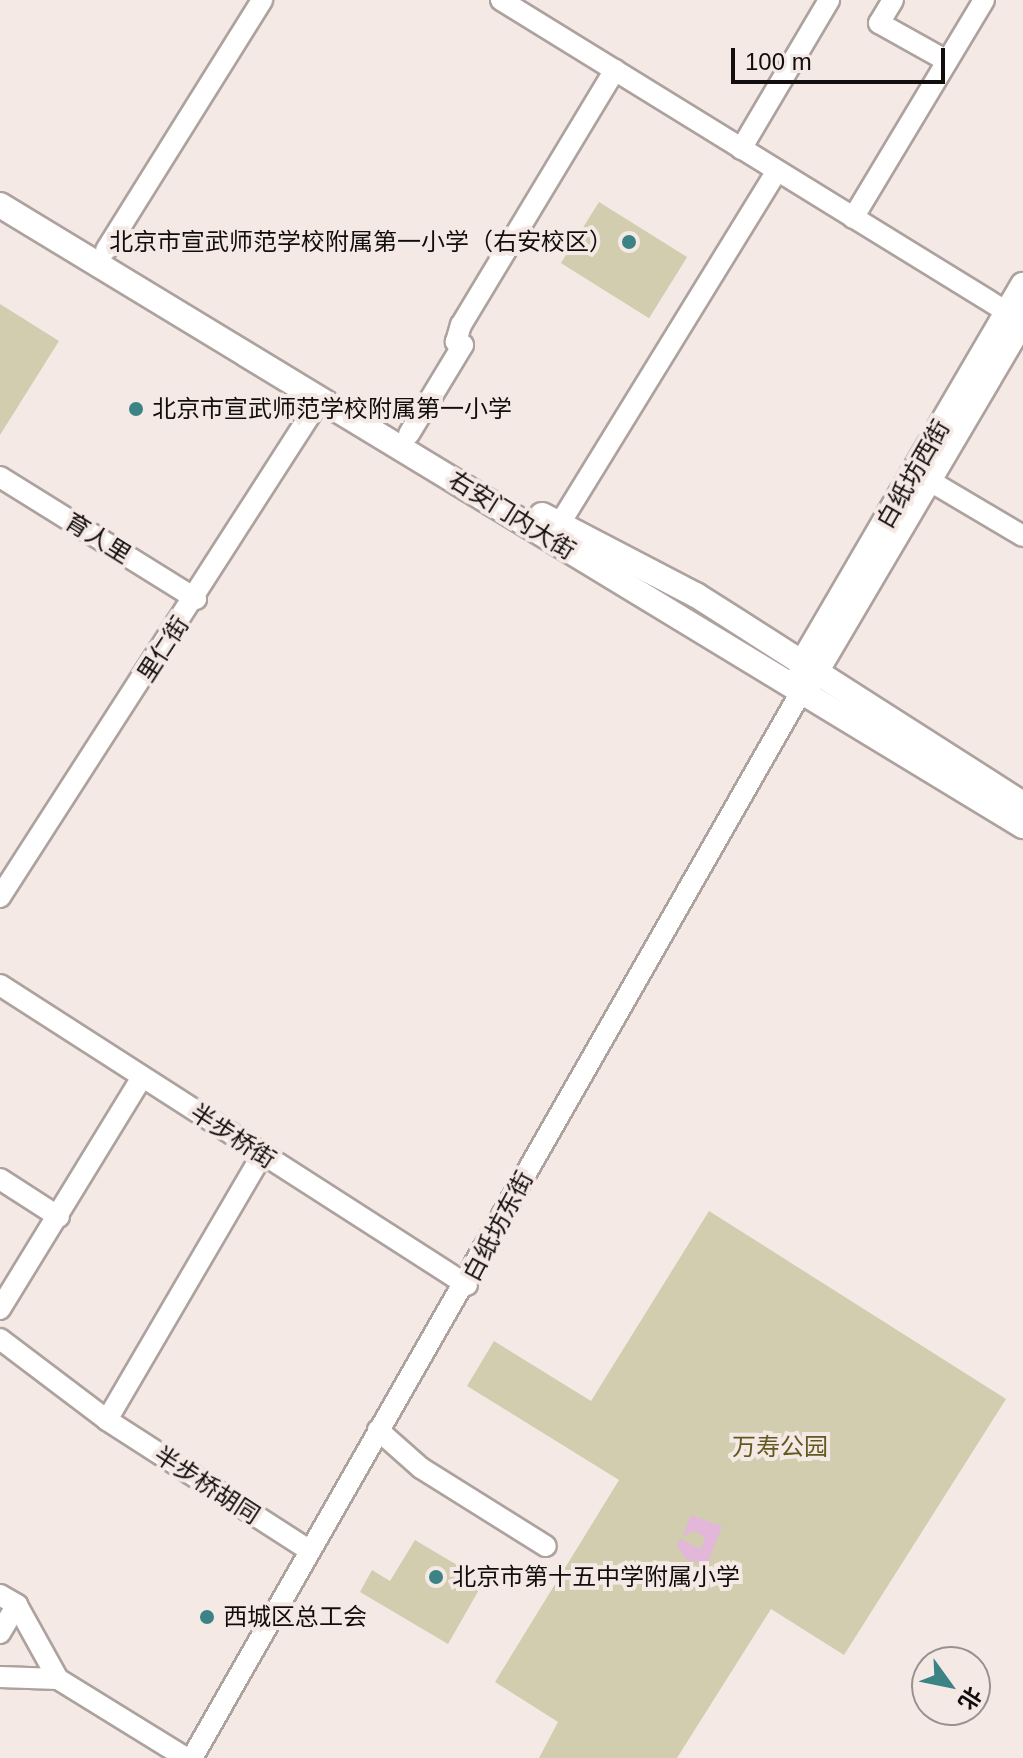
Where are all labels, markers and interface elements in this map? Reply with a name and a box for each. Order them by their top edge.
scale bar [735,32,949,82]
text: 100 m [745,48,812,75]
place label: 北京市宣武师范学校附属第一小学（右安校区） [109,228,613,256]
marker: 北京市宣武师范学校附属第一小学（右安校区） [620,233,638,251]
place label: 北京市宣武师范学校附属第一小学 [152,395,512,423]
marker: 北京市宣武师范学校附属第一小学 [127,400,145,418]
street label: 白纸坊西街 [871,415,955,533]
street label: 右安门内大街 [443,465,581,565]
street label: 育人里 [60,507,136,569]
street label: 里仁街 [131,611,195,687]
street label: 半步桥街 [185,1098,281,1174]
street label: 白纸坊东街 [457,1166,539,1286]
park label: 万寿公园 [732,1433,828,1461]
street label: 半步桥胡同 [149,1440,265,1530]
place label: 北京市第十五中学附属小学 [452,1563,740,1591]
marker: 北京市第十五中学附属小学 [427,1568,445,1586]
place label: 西城区总工会 [223,1603,367,1631]
marker: 西城区总工会 [198,1608,216,1626]
north arrow [911,1646,991,1726]
text: 北 [953,1682,986,1714]

